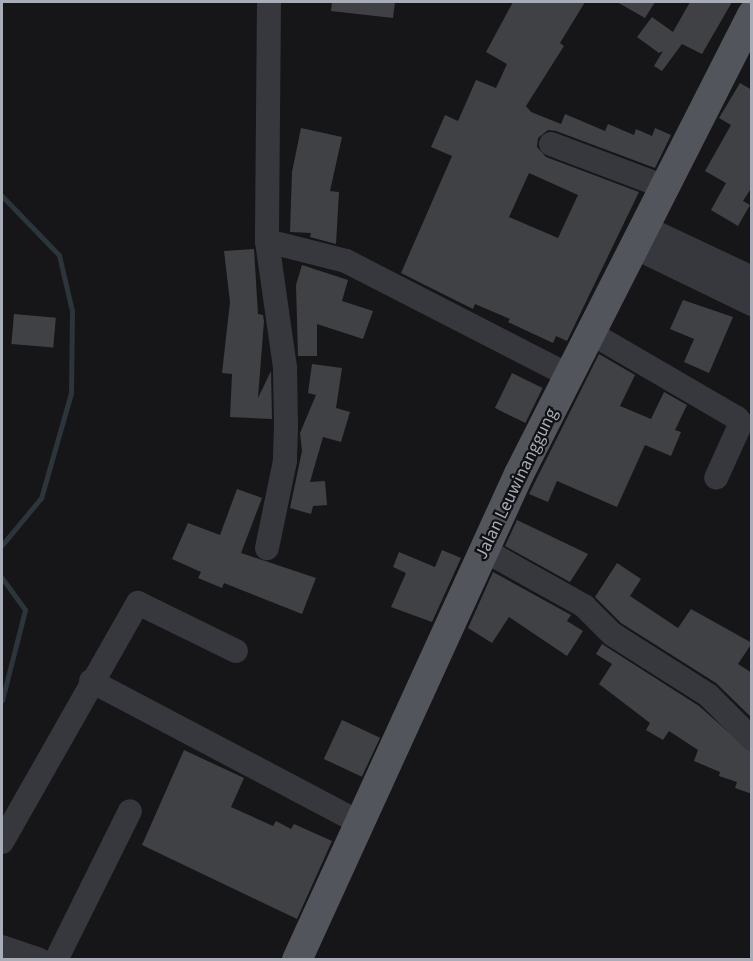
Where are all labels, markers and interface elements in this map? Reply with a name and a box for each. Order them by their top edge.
street label: Jalan Leuwinanggung [471,405,563,563]

